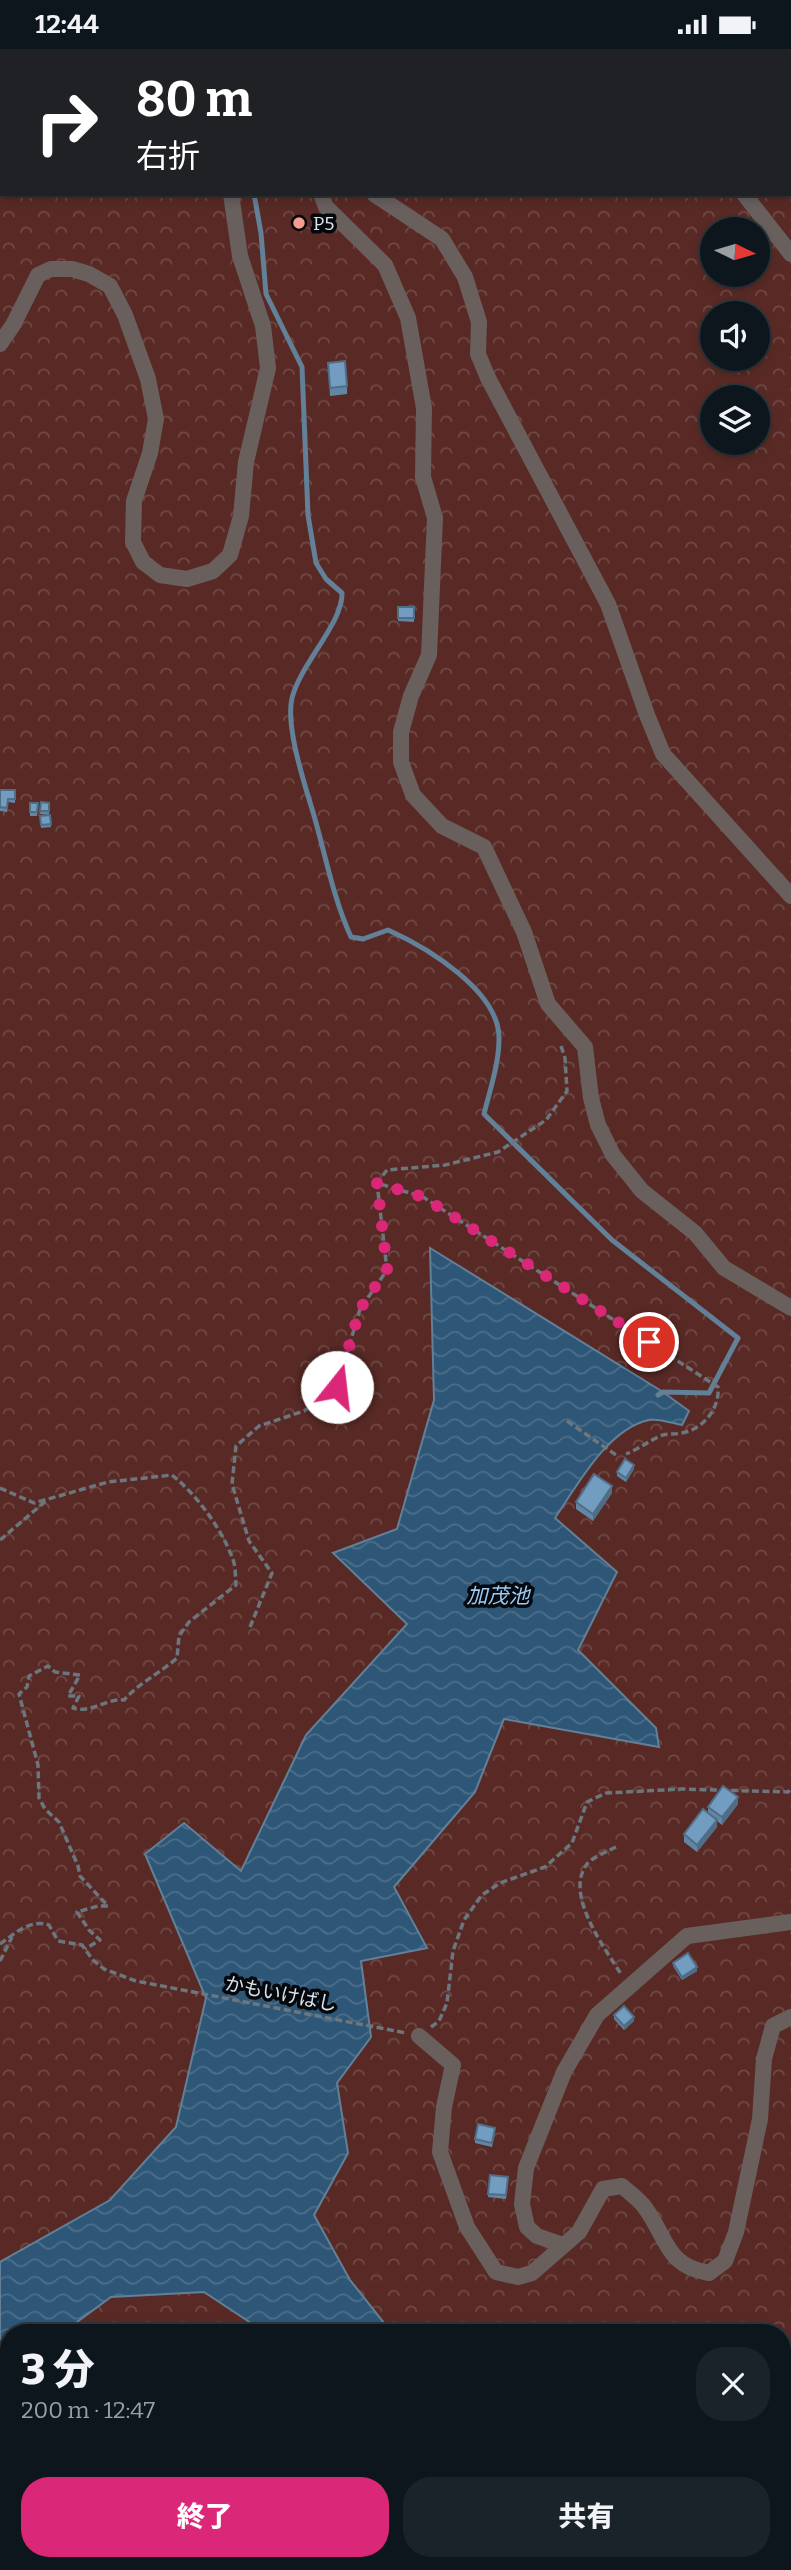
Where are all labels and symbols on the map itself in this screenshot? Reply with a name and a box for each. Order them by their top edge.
place label: P5 [313,212,334,235]
marker: P5 [291,215,307,231]
north arrow [700,217,770,287]
pin [619,1312,679,1372]
position arrow [300,1350,374,1424]
water label: 加茂池 [467,1583,531,1609]
street label: かもいけばし [223,1972,339,2016]

